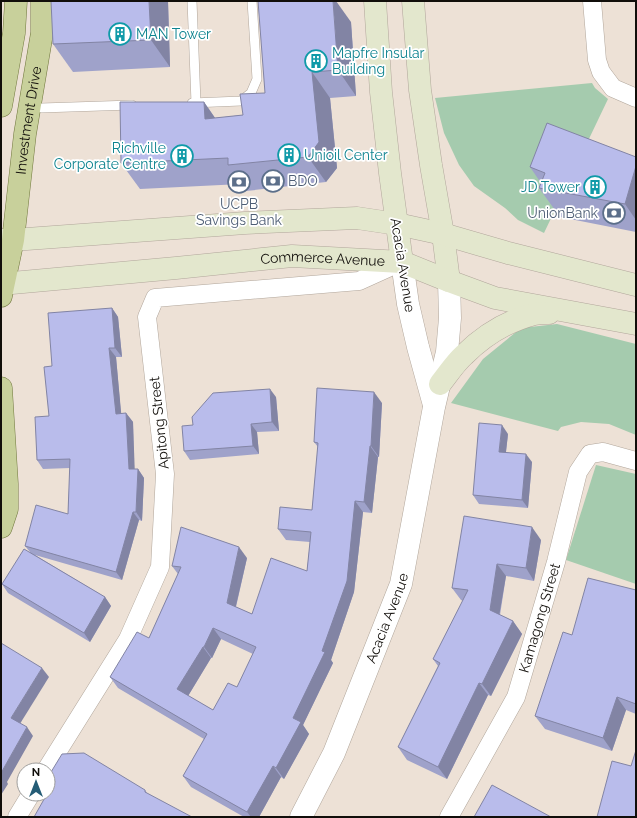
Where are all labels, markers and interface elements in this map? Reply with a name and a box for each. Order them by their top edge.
building icon: MAN Tower [107,21,133,47]
place label: MAN Tower [136,26,211,42]
place label: Mapfre Insular Building [332,45,425,77]
building icon: Mapfre Insular Building [303,48,329,74]
street label: Investment Drive [12,65,44,175]
place label: Richville Corporate Centre [54,140,166,172]
building icon: Unioil Center [276,142,302,168]
building icon: Richville Corporate Centre [169,143,195,169]
place label: Unioil Center [304,147,388,163]
bank icon: BDO [260,168,286,194]
bank icon: UCPB Savings Bank [226,169,252,195]
place label: BDO [288,173,318,189]
building icon: JD Tower [582,174,608,200]
place label: JD Tower [521,179,580,195]
place label: UCPB Savings Bank [196,196,283,228]
bank icon: UnionBank [601,200,627,226]
place label: UnionBank [527,205,599,221]
street label: Acacia Avenue [388,217,418,313]
street label: Commerce Avenue [260,248,385,269]
street label: Apitong Street [146,375,172,470]
street label: Kamagong Street [516,561,563,674]
street label: Acacia Avenue [362,572,411,665]
north arrow [16,762,56,802]
text: N [32,766,40,779]

